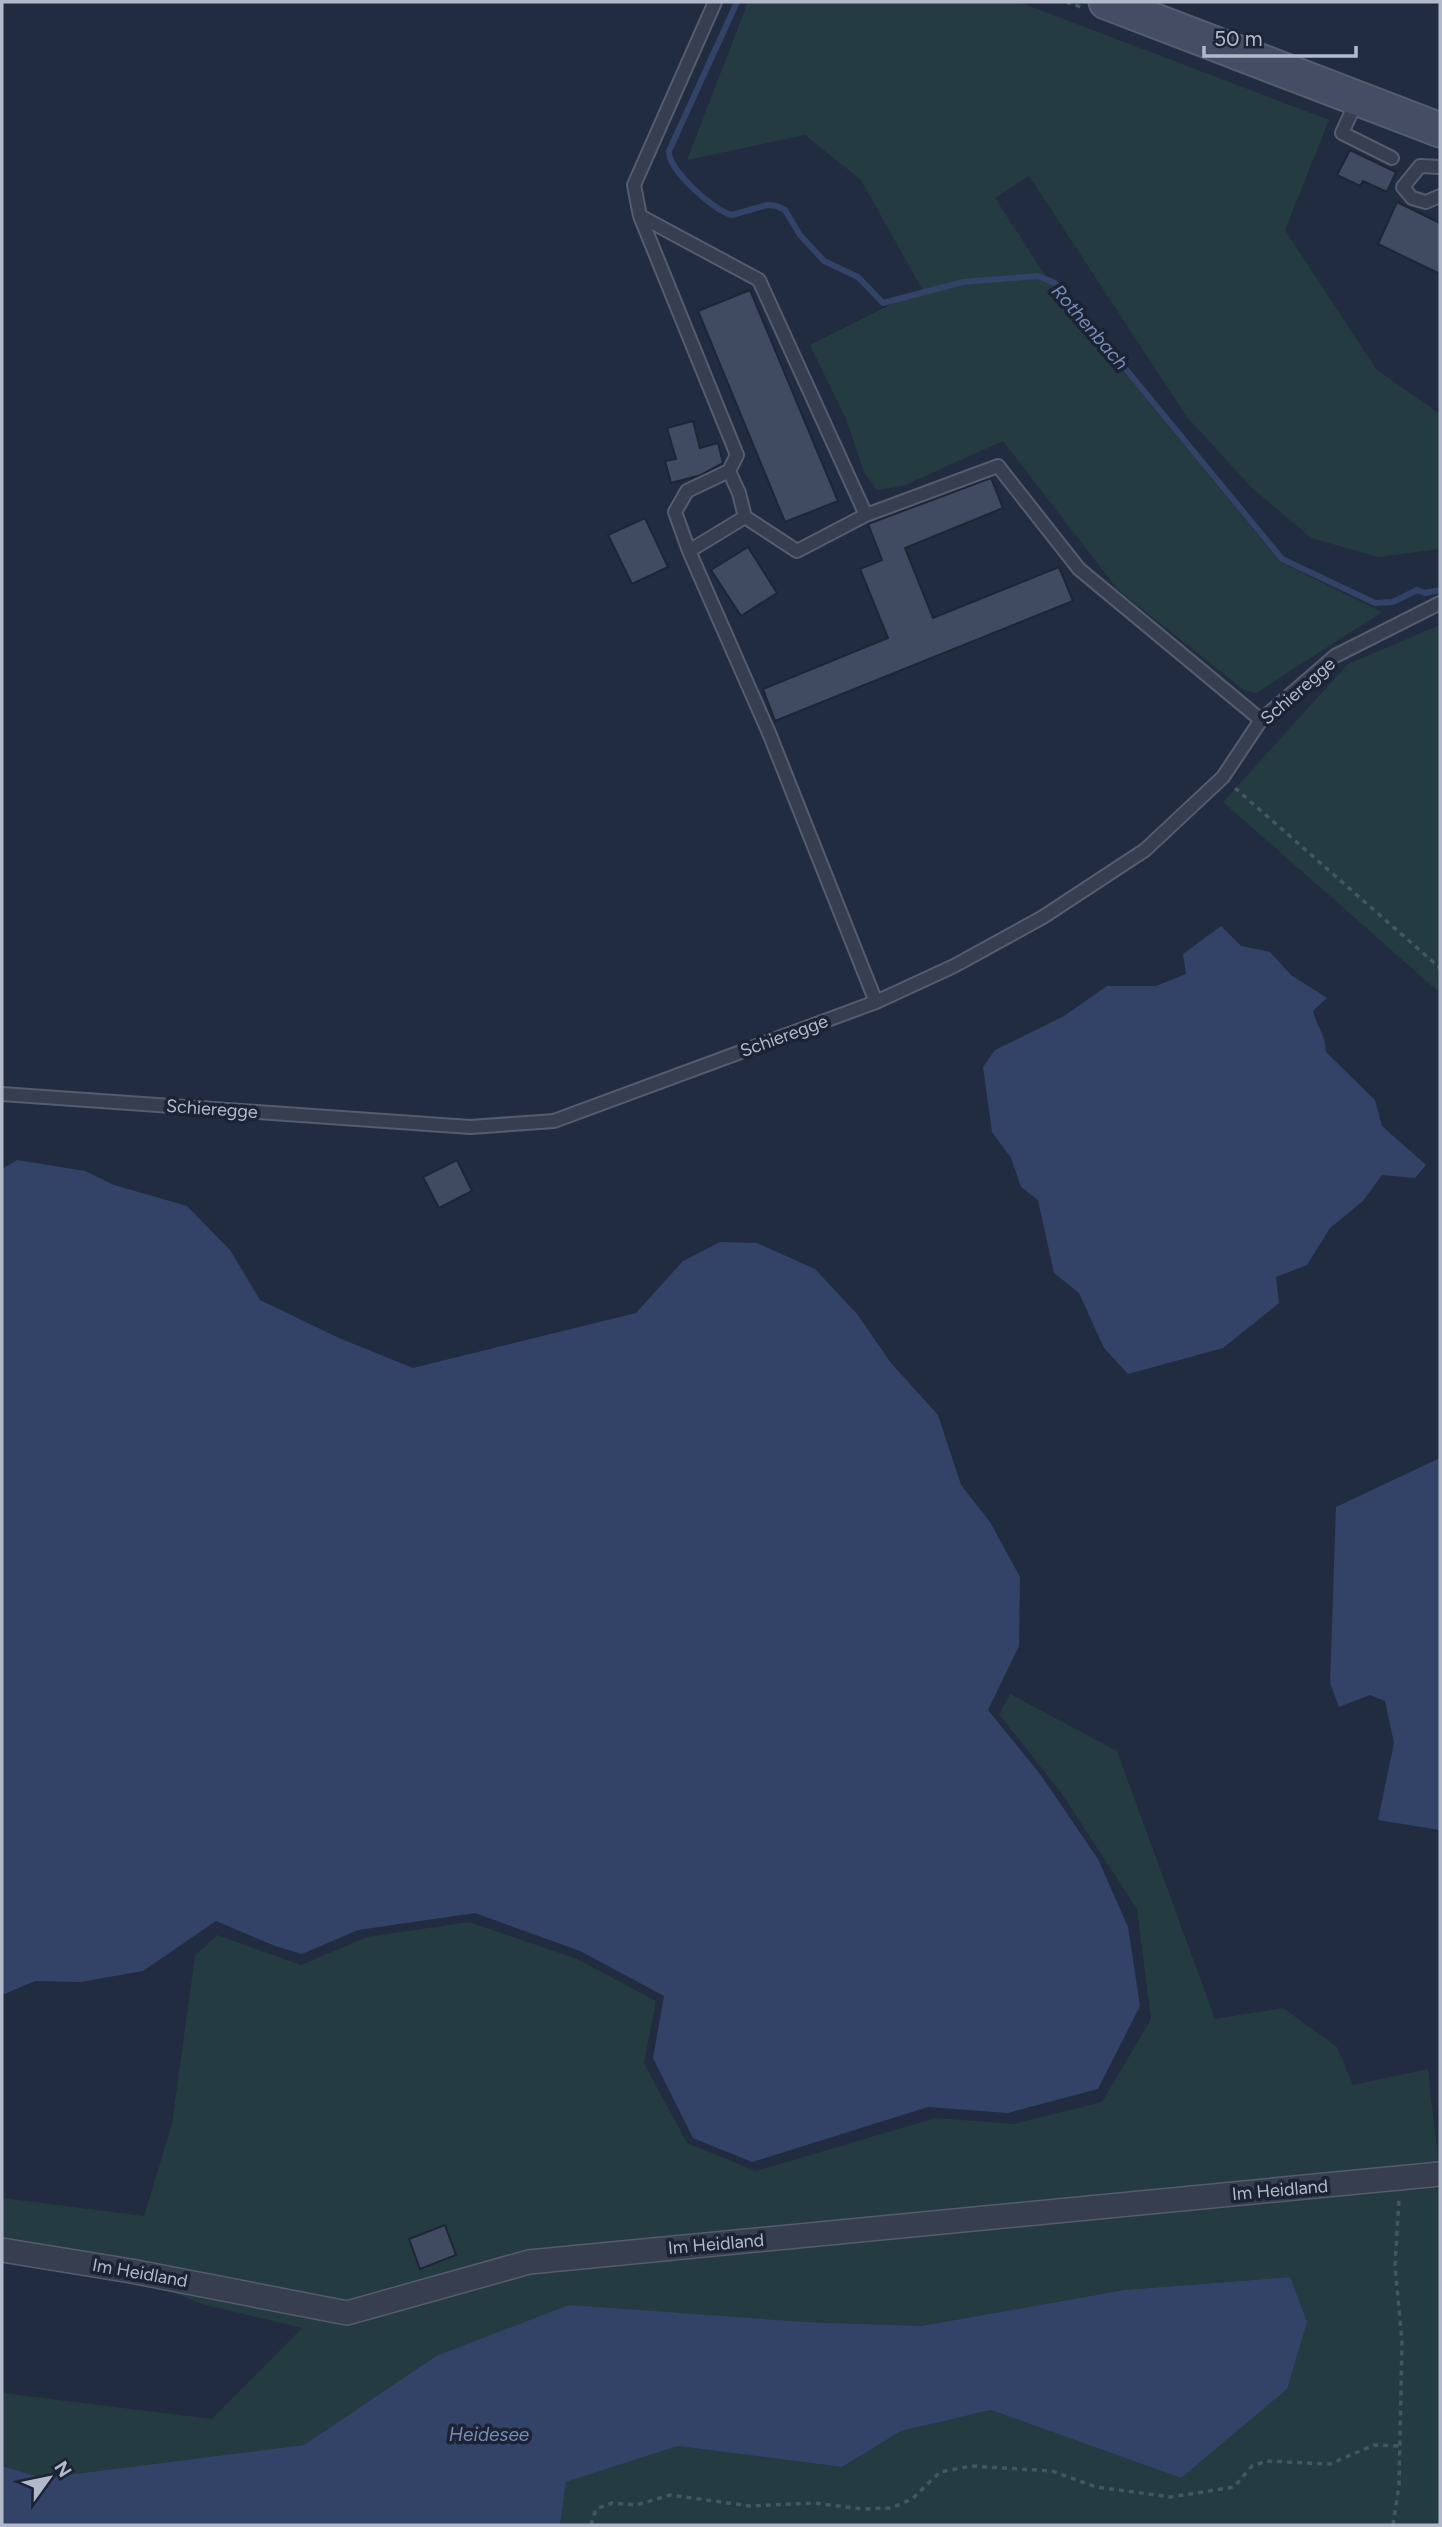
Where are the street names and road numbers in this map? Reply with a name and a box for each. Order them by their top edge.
street label: Schieregge [1256,653,1340,729]
street label: Schieregge [737,1010,831,1062]
street label: Schieregge [165,1095,259,1123]
street label: Im Heidland [1231,2175,1329,2205]
street label: Im Heidland [667,2229,765,2259]
street label: Im Heidland [91,2254,189,2292]

